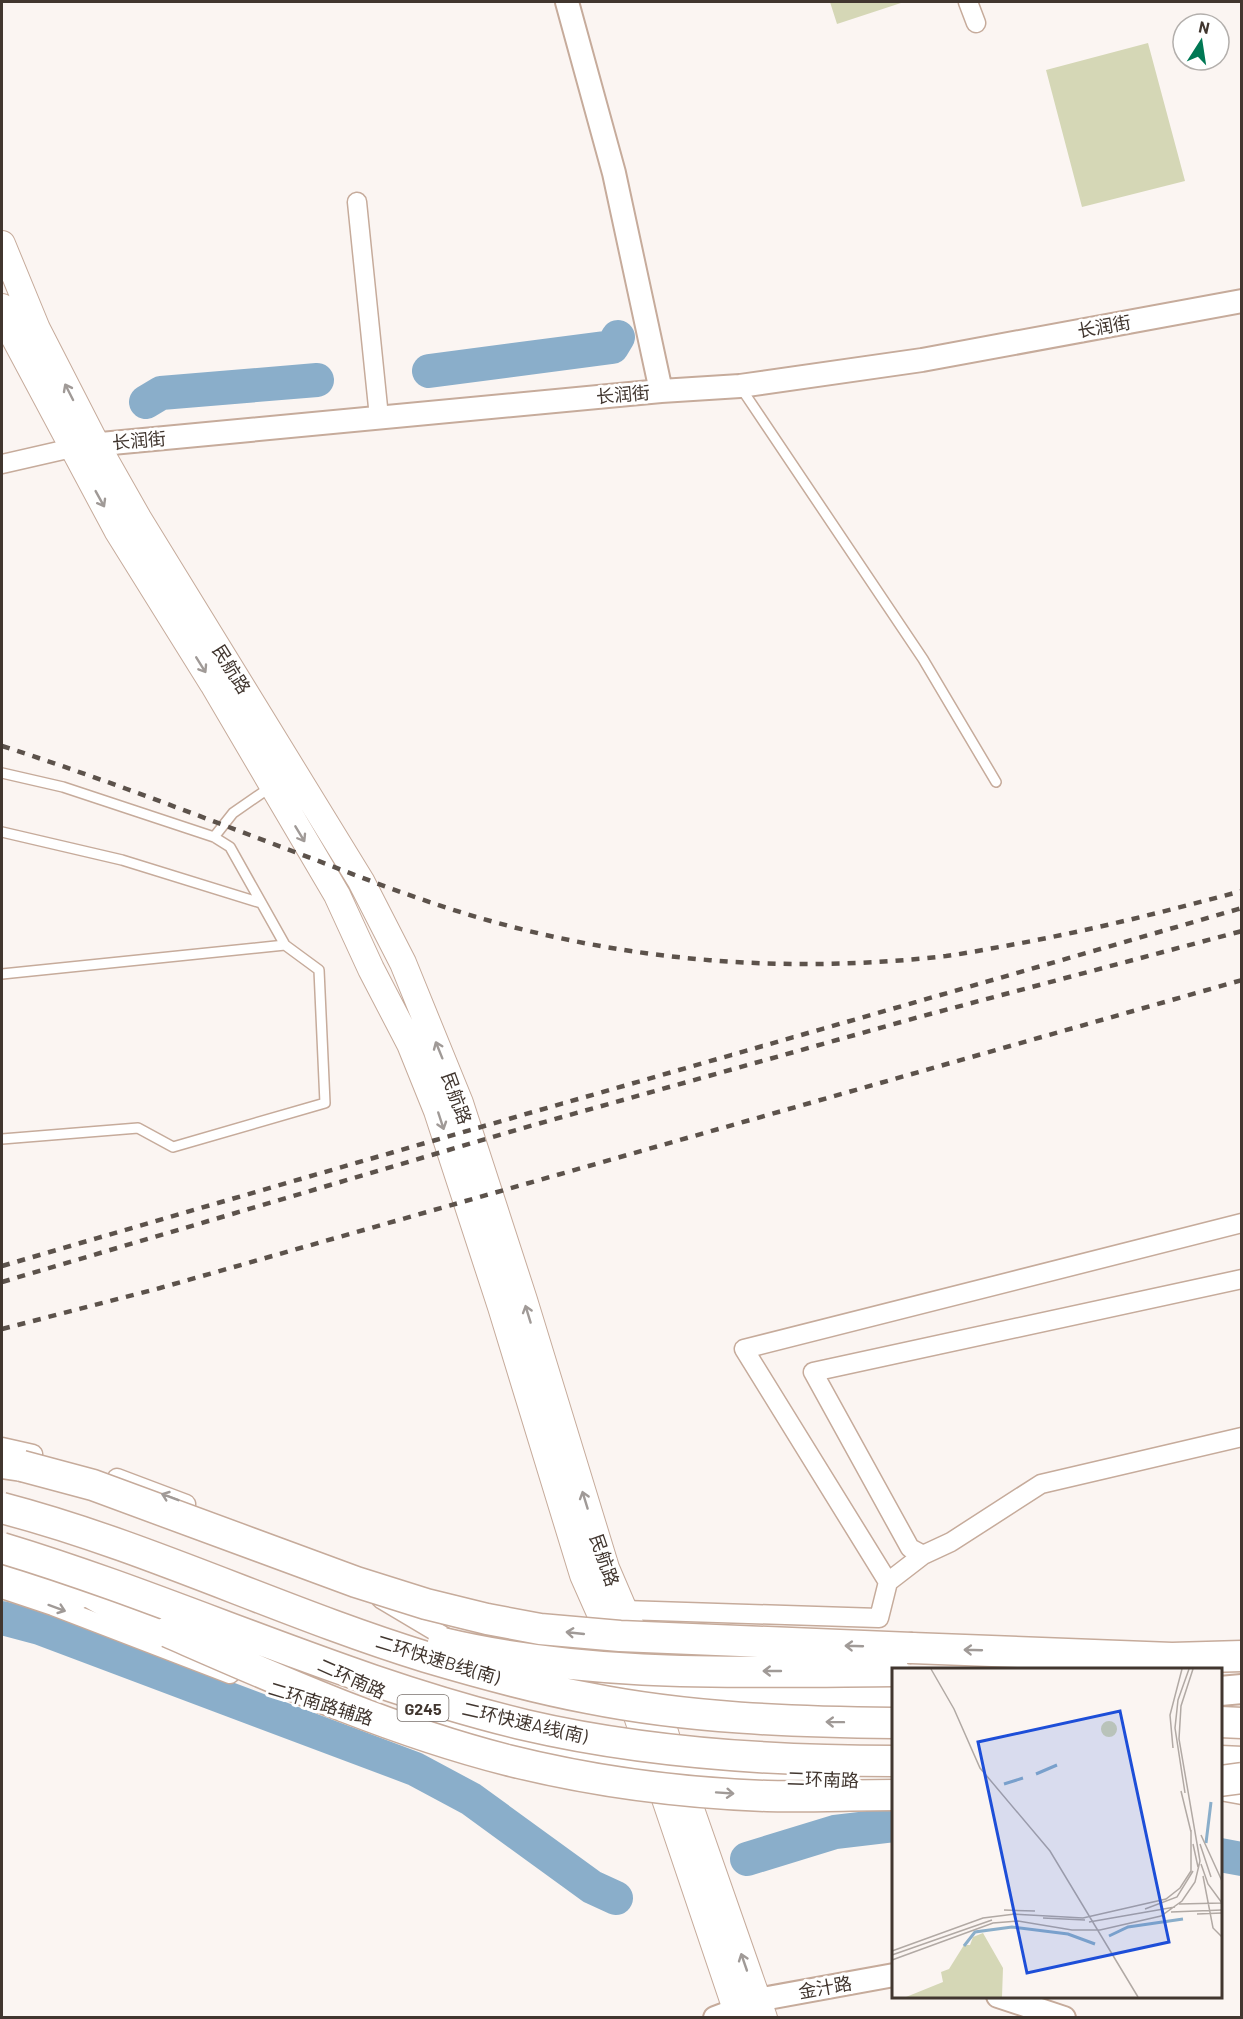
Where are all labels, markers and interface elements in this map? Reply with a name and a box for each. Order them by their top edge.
north arrow [1171,12,1231,72]
text: N [1197,16,1211,37]
street label: 长润街 [1076,310,1132,342]
street label: 长润街 [595,381,651,407]
one-way arrow [63,384,75,401]
street label: 长润街 [111,427,167,453]
one-way arrow [94,490,106,507]
street label: 民航路 [208,640,256,698]
one-way arrow [196,656,208,673]
one-way arrow [295,824,306,842]
one-way arrow [432,1041,443,1059]
street label: 民航路 [437,1069,477,1127]
one-way arrow [436,1111,447,1130]
one-way arrow [522,1305,533,1324]
one-way arrow [161,1491,180,1502]
one-way arrow [579,1491,590,1510]
street label: 民航路 [586,1531,624,1589]
one-way arrow [47,1603,66,1614]
one-way arrow [566,1627,586,1638]
street label: 二环快速B线(南) [373,1630,503,1688]
one-way arrow [844,1641,864,1652]
one-way arrow [964,1644,984,1656]
street label: 二环南路 [315,1653,389,1703]
one-way arrow [763,1665,783,1677]
inset map [892,1668,1222,1998]
street label: 二环南路辅路 [266,1677,376,1729]
road number: G245 [398,1695,448,1721]
street label: 二环快速A线(南) [460,1697,590,1747]
one-way arrow [826,1716,846,1727]
street label: 二环南路 [787,1767,859,1791]
one-way arrow [714,1788,734,1799]
one-way arrow [738,1953,749,1972]
street label: 金汁路 [797,1971,853,2003]

